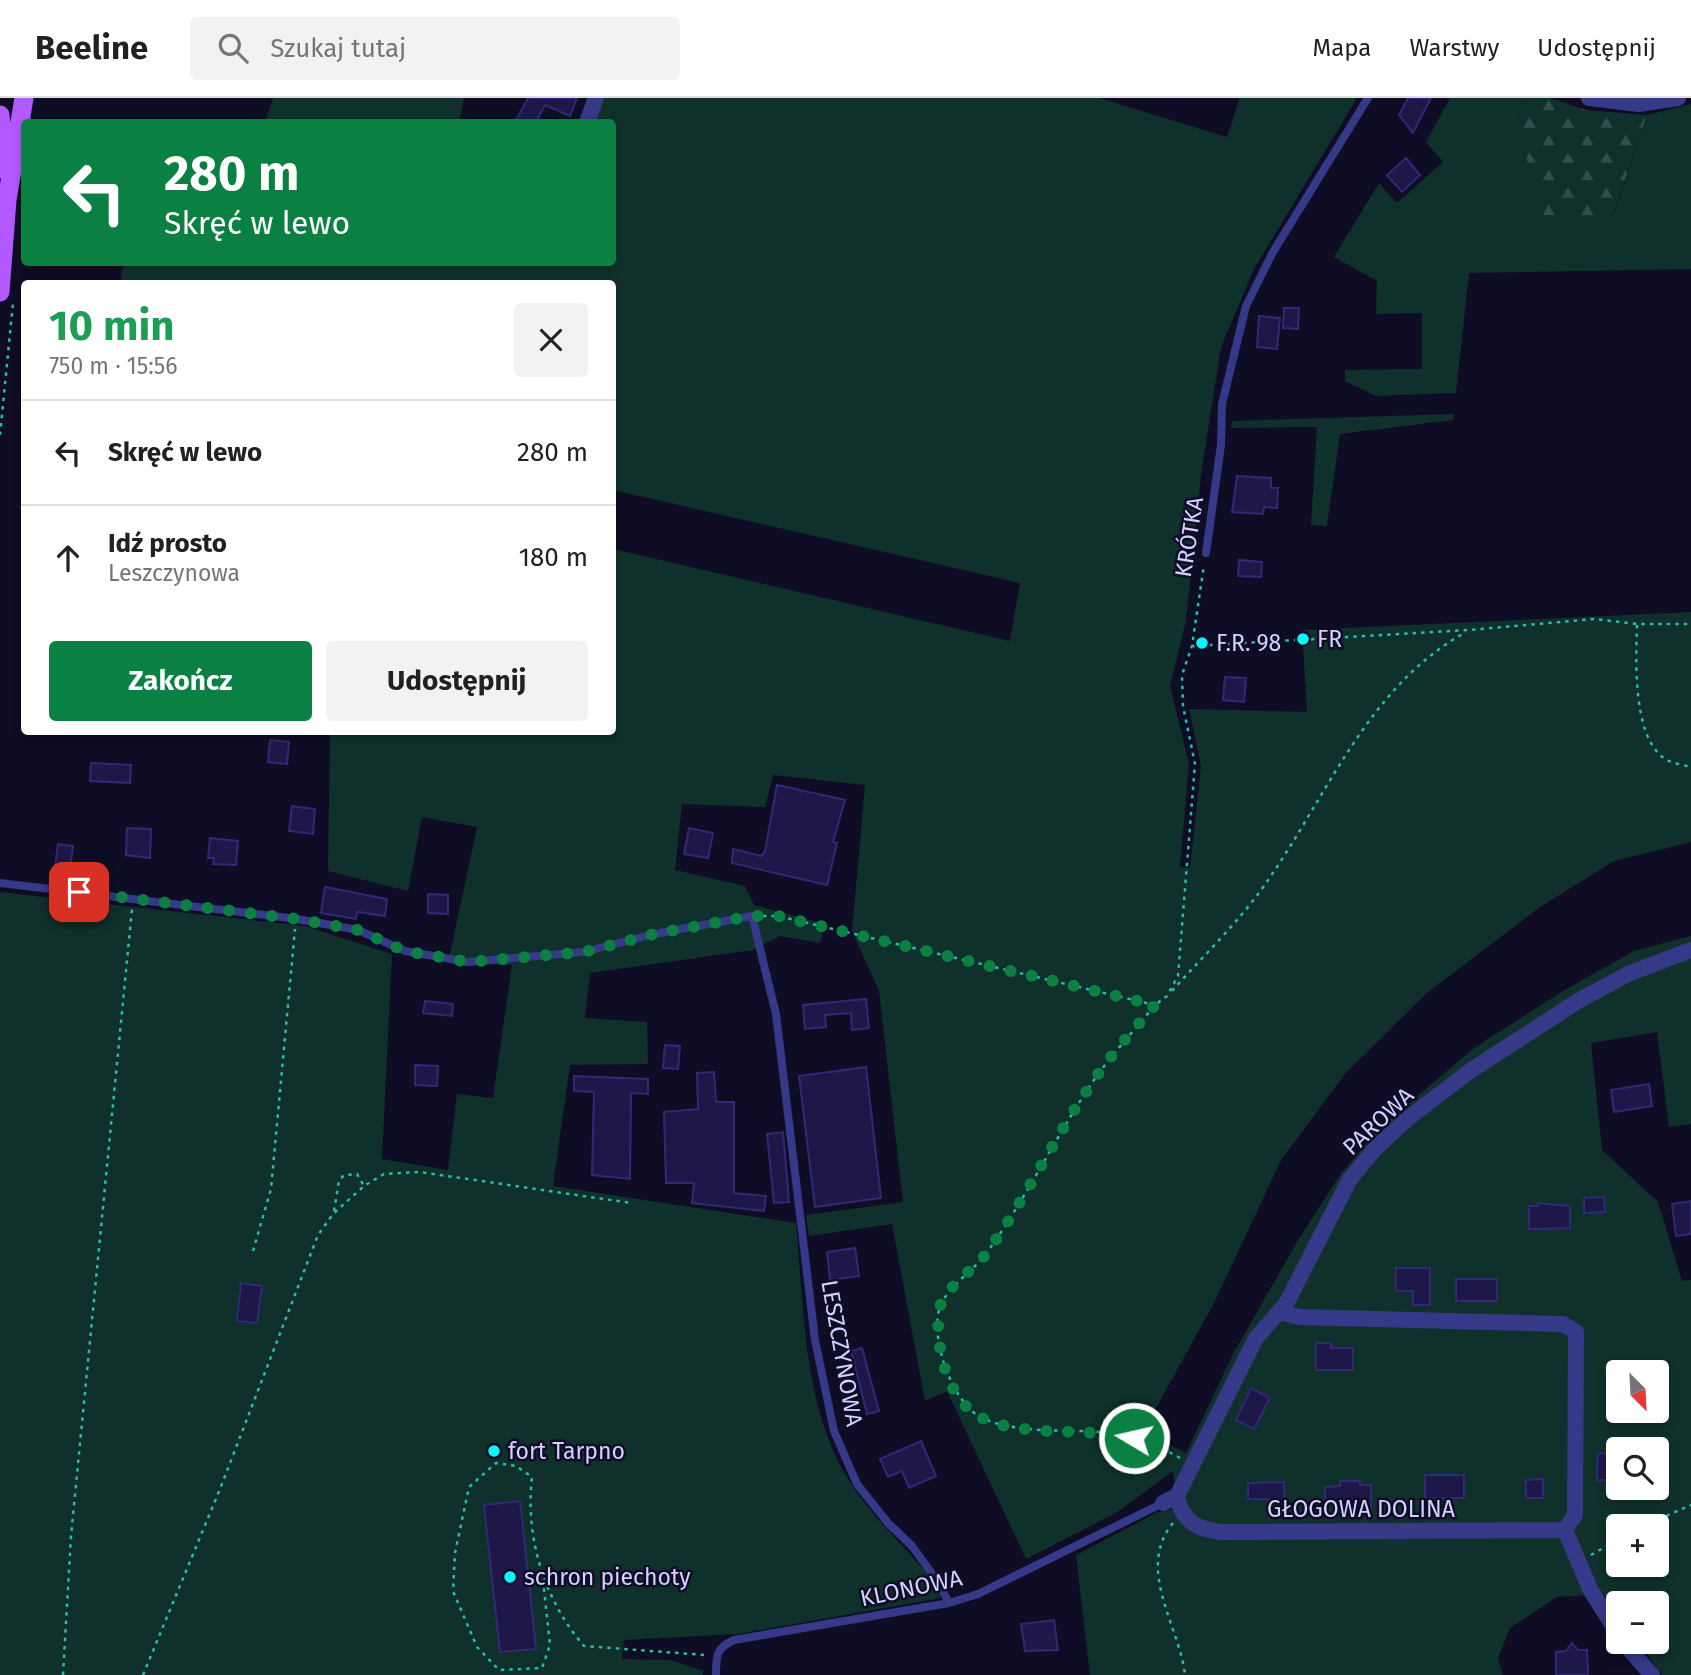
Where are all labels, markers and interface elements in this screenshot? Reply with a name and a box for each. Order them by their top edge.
search box [190,17,680,80]
text: Beeline [35,28,148,68]
icon: search [214,29,252,67]
text: Szukaj tutaj [270,33,406,64]
text: Mapa [1313,34,1371,62]
text: Warstwy [1409,34,1499,62]
text: Udostępnij [1537,34,1656,62]
text: 280 m [164,144,300,203]
icon: left [49,147,140,238]
text: Skręć w lewo [164,204,350,242]
text: 10 min [49,301,175,351]
button: close [514,303,588,377]
text: 750 m · 15:56 [49,352,178,380]
icon: left [49,434,87,472]
text: Skręć w lewo [108,437,262,468]
text: 280 m [517,437,588,468]
street label: KRÓTKA [1168,494,1209,579]
text: Idź prosto [108,528,227,559]
icon: ahead [49,539,87,577]
text: 180 m [519,542,588,573]
text: Leszczynowa [108,559,240,587]
place label: FR [1317,625,1342,653]
place label: F.R. 98 [1216,629,1281,657]
marker: FR [1295,631,1311,647]
marker: F.R. 98 [1194,635,1210,651]
button: Zakończ [49,641,312,721]
button: Udostępnij [326,641,588,721]
pin [49,862,109,922]
icon: arrive [60,873,98,911]
street label: PAROWA [1337,1081,1420,1161]
street label: LESZCZYNOWA [815,1278,869,1429]
north arrow [1606,1360,1670,1423]
map controls [1606,1360,1669,1654]
position arrow [1097,1401,1171,1475]
place label: fort Tarpno [508,1437,625,1465]
button: search [1606,1437,1669,1500]
marker: fort Tarpno [486,1443,502,1459]
street label: GŁOGOWA DOLINA [1267,1495,1456,1523]
button: + [1606,1514,1669,1577]
place label: schron piechoty [524,1563,691,1591]
street label: KLONOWA [857,1563,965,1612]
marker: schron piechoty [502,1569,518,1585]
button: − [1606,1591,1669,1654]

